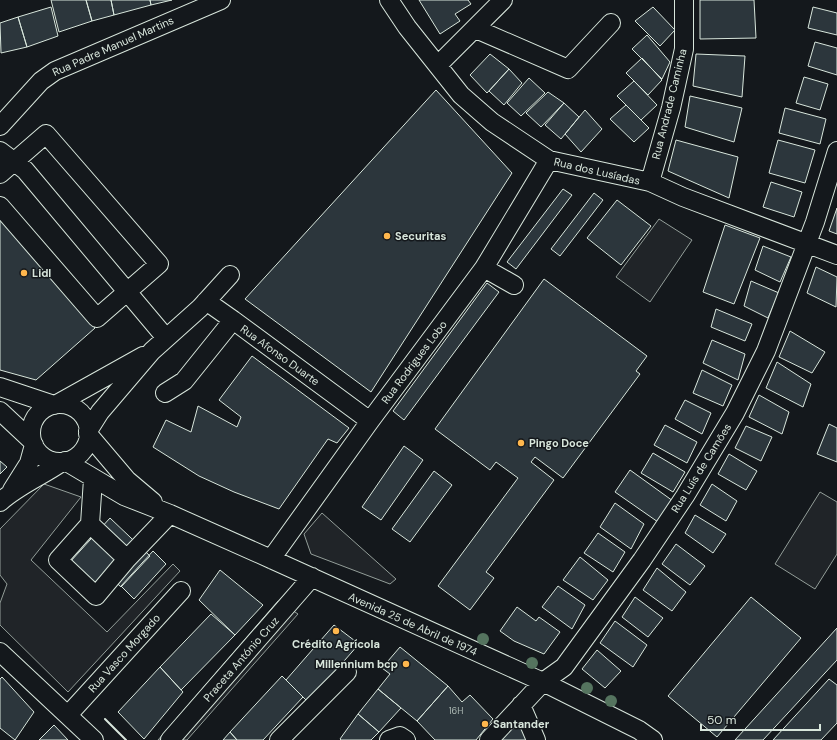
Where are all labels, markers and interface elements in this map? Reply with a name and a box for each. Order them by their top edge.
street label: Rua Padre Manuel Martins [50,13,176,79]
street label: Rua Andrade Caminha [648,47,690,161]
street label: Rua dos Lusíadas [553,154,641,188]
place label: Securitas [395,229,446,243]
marker: Securitas [382,231,392,241]
place label: Lidl [32,266,51,280]
marker: Lidl [19,268,29,278]
street label: Rua Rodrigues Lobo [378,318,450,406]
street label: Rua Afonso Duarte [238,322,322,388]
street label: Rua Luís de Camões [668,421,734,515]
place label: Pingo Doce [529,436,589,450]
marker: Pingo Doce [516,438,526,448]
street label: Avenida 25 de Abril de 1974 [346,589,480,659]
street label: Rua Vasco Morgado [85,611,163,695]
street label: Praceta António Cruz [200,614,282,704]
marker: Crédito Agrícola [331,626,341,636]
place label: Crédito Agrícola [292,637,380,651]
place label: Millennium bcp [315,657,398,671]
marker: Millennium bcp [401,659,411,669]
house number: 16H [449,705,463,717]
scale bar [701,706,820,732]
text: 50 m [707,712,736,728]
place label: Santander [493,717,550,731]
marker: Santander [480,719,490,729]

